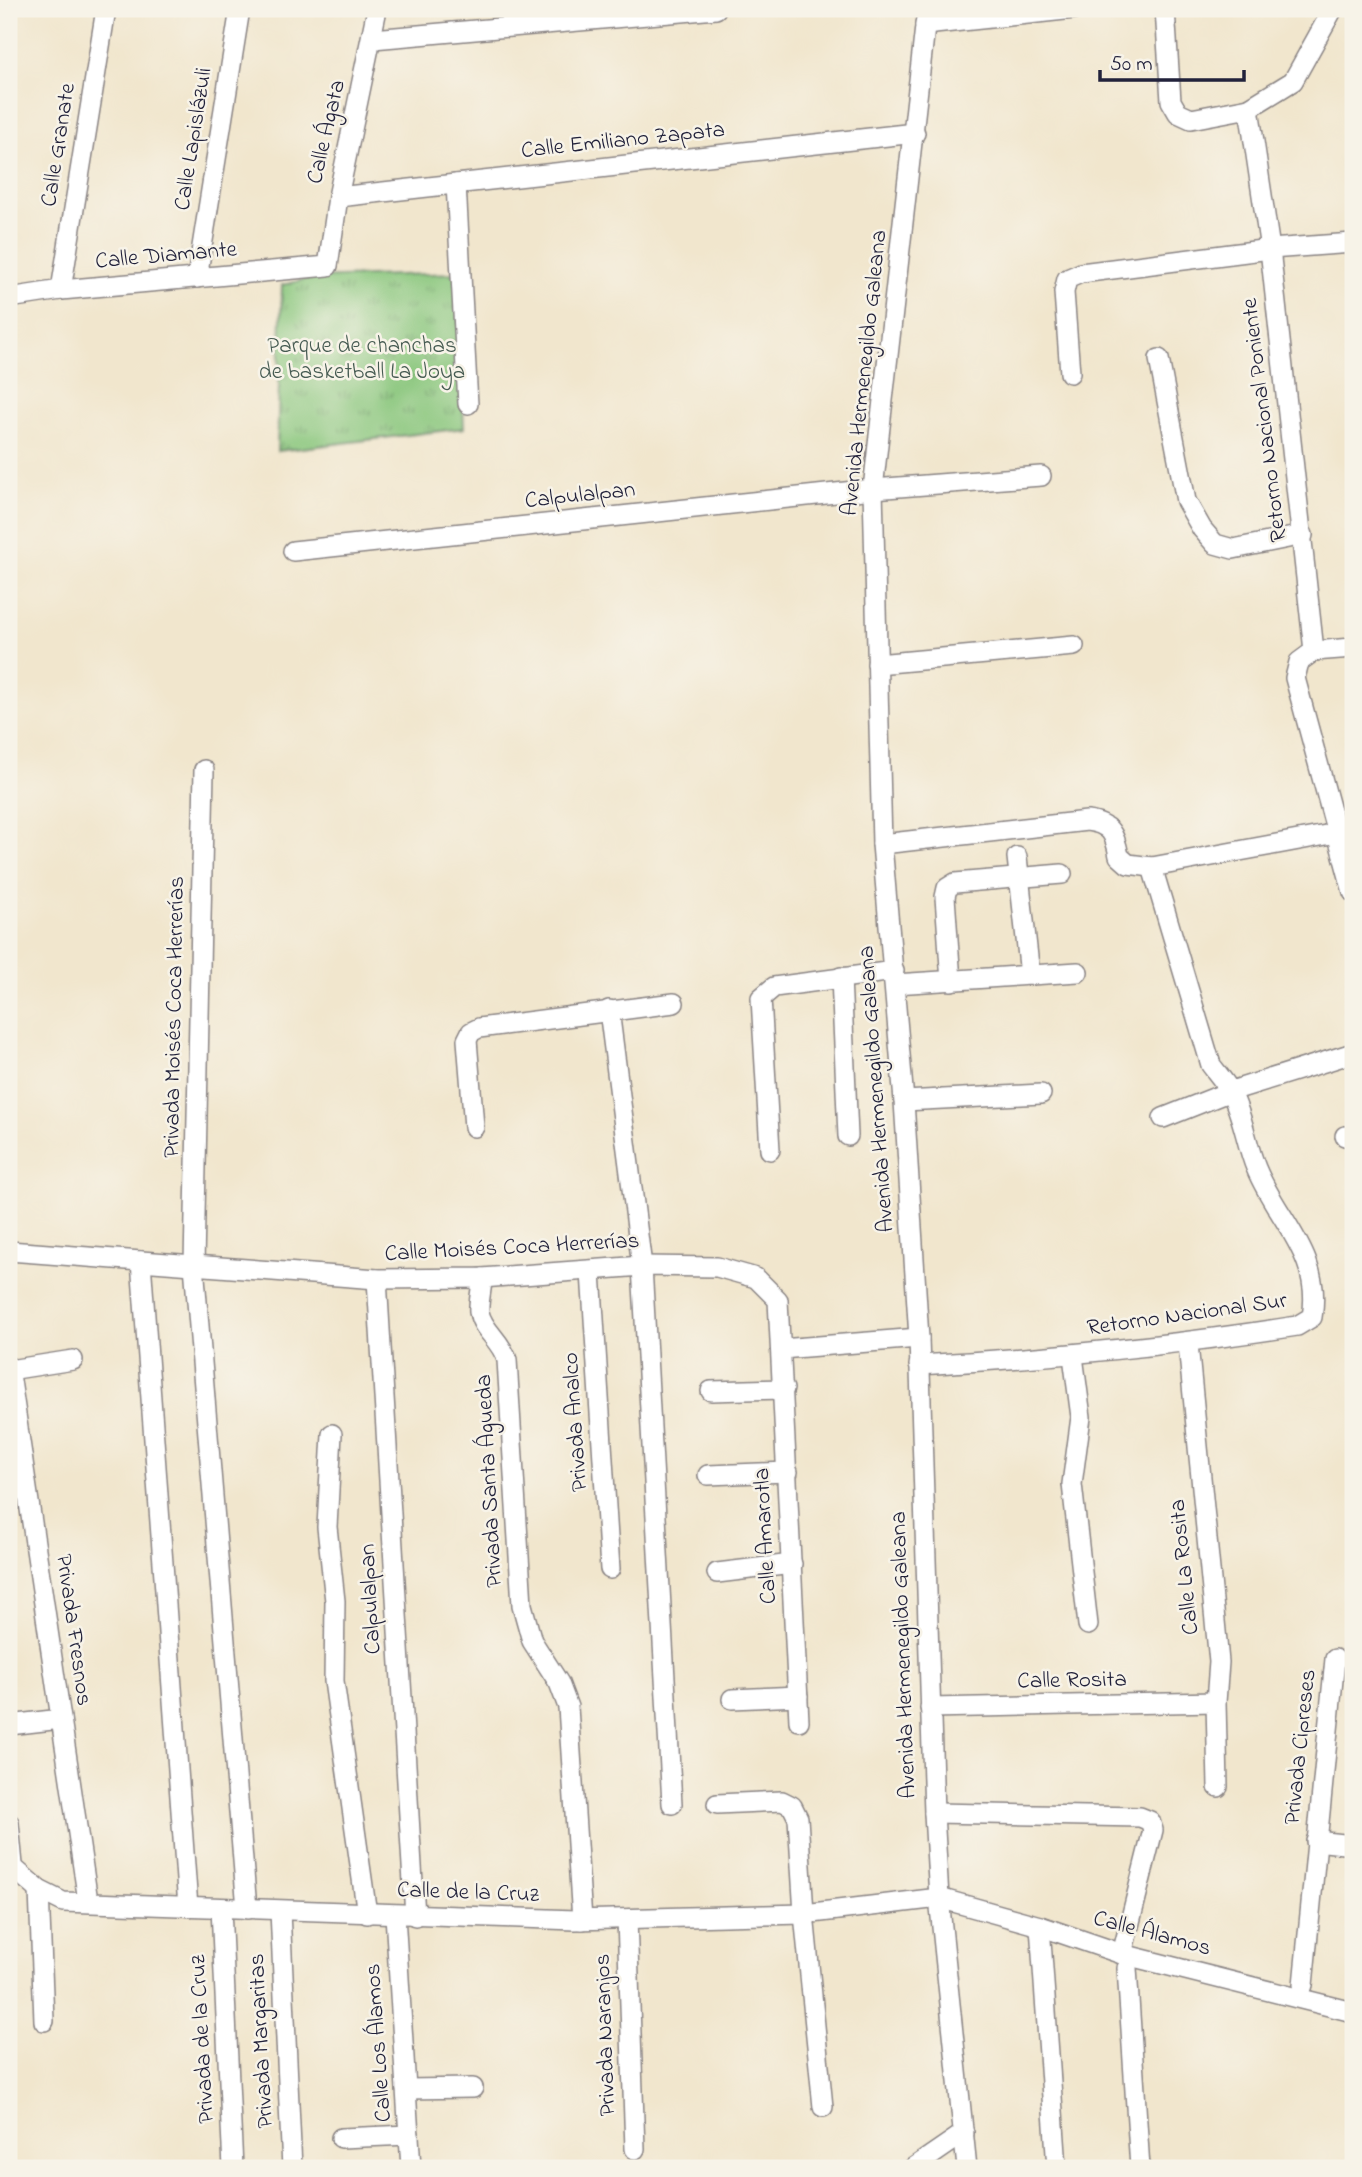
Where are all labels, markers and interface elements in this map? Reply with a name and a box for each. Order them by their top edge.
scale bar [1100,38,1243,82]
text: 50 m [1110,50,1153,80]
street label: Calle Lapislázuli [166,65,222,213]
street label: Calle Ágata [298,76,356,188]
street label: Calle Granate [33,80,85,209]
street label: Calle Emiliano Zapata [519,114,727,168]
street label: Avenida Hermenegildo Galeana [834,228,897,518]
street label: Calle Diamante [94,233,239,279]
street label: Retorno Nacional Poniente [1234,295,1296,544]
park label: Parque de chanchas de basketball La Joya [259,330,465,391]
street label: Calpulalpan [523,474,637,518]
street label: Privada Moisés Coca Herrerías [156,876,194,1158]
street label: Avenida Hermenegildo Galeana [851,944,904,1233]
street label: Calle Moisés Coca Herrerías [384,1225,640,1271]
street label: Retorno Nacional Sur [1085,1285,1290,1345]
street label: Privada Analco [555,1351,597,1493]
street label: Privada Santa Águeda [467,1374,513,1588]
street label: Calle Amarotla [746,1467,786,1605]
street label: Calle La Rosita [1161,1498,1209,1636]
street label: Avenida Hermenegildo Galeana [882,1511,927,1799]
street label: Calpulalpan [352,1543,390,1655]
street label: Privada Fresnos [46,1552,100,1708]
street label: Calle Rosita [1017,1664,1127,1698]
street label: Privada Cipreses [1276,1668,1326,1826]
street label: Calle de la Cruz [396,1874,540,1912]
street label: Calle Álamos [1089,1901,1215,1966]
street label: Privada de la Cruz [182,1953,224,2124]
street label: Privada Margaritas [241,1953,284,2129]
street label: Privada Naranjos [587,1953,625,2117]
street label: Calle Los Álamos [356,1963,401,2123]

